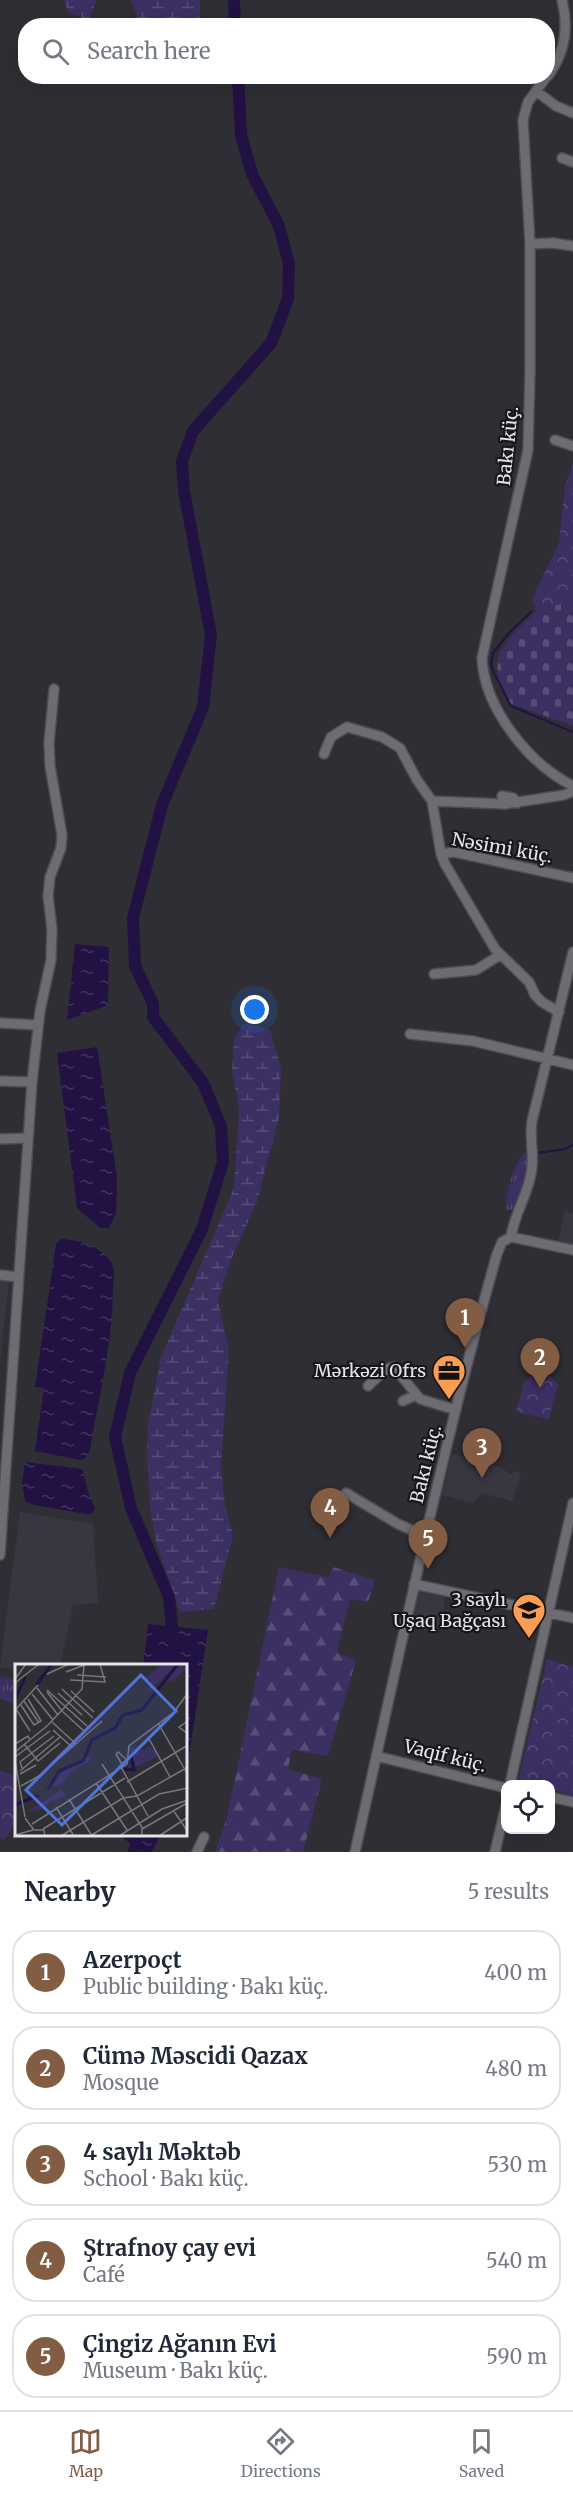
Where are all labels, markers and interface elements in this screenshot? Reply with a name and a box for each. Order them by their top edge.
search box [18,18,555,84]
icon: search [39,35,72,68]
text: Search here [87,37,210,65]
street label: Bakı küç. [492,405,523,487]
street label: Nəsimi küç. [450,827,554,868]
your location [240,995,269,1024]
pin: 1 [446,1298,484,1348]
pin: 2 [520,1338,560,1388]
office icon: Mərkəzi Ofrs [431,1353,467,1400]
place label: Mərkəzi Ofrs [314,1359,426,1382]
street label: Bakı küç. [405,1422,446,1505]
pin: 3 [462,1428,502,1478]
pin: 4 [310,1488,350,1538]
pin: 5 [408,1520,448,1569]
place label: 3 saylı Uşaq Bağçası [393,1588,506,1632]
school or university icon: 3 saylı Uşaq Bağçası [511,1592,547,1639]
inset map [15,1664,188,1837]
street label: Vaqif küç. [401,1734,489,1777]
map controls [501,1780,555,1834]
button: locate [501,1780,555,1834]
text: Nearby [24,1875,116,1908]
text: 5 results [468,1879,549,1904]
text: Azerpoçt [83,1946,182,1974]
text: 1 [41,1960,50,1985]
text: 400 m [484,1960,547,1985]
text: Public building · Bakı küç. [83,1974,328,1999]
text: Cümə Məscidi Qazax [83,2042,308,2070]
text: 2 [40,2056,51,2081]
text: 480 m [485,2056,547,2081]
text: Mosque [83,2070,159,2095]
text: 4 saylı Məktəb [83,2138,241,2166]
text: 3 [40,2152,51,2177]
text: 530 m [488,2152,547,2177]
text: School · Bakı küç. [83,2166,248,2191]
text: Ştrafnoy çay evi [83,2234,256,2262]
text: 4 [39,2248,52,2273]
text: 540 m [486,2248,547,2273]
text: Café [83,2262,125,2287]
text: Çingiz Ağanın Evi [83,2330,276,2358]
text: 5 [40,2344,51,2369]
text: 590 m [486,2344,547,2369]
text: Museum · Bakı küç. [83,2358,268,2383]
tab: Map [69,2425,103,2481]
tab: Directions [241,2425,321,2481]
tab: Saved [459,2425,504,2481]

